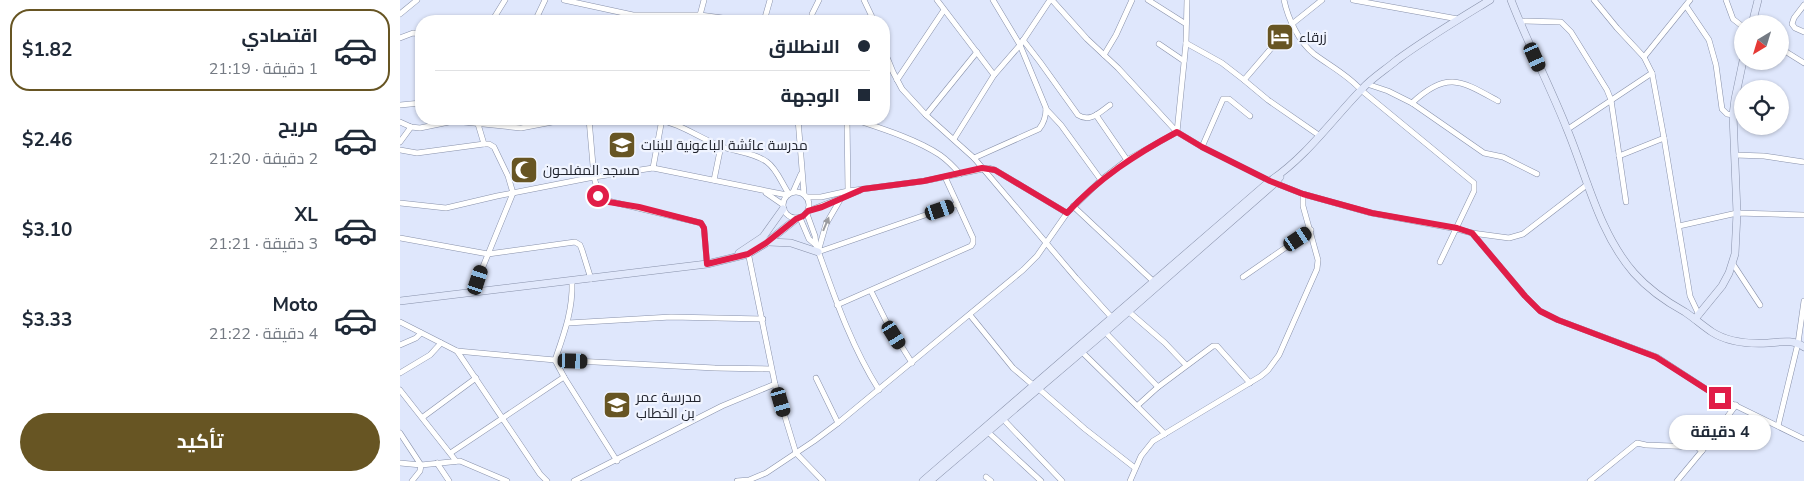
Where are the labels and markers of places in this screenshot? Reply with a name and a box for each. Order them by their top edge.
hotel icon: زرقاء [1265,22,1295,52]
place label: زرقاء [1299,28,1327,47]
school or university icon: مدرسة عائشة الباعونية للبنات [607,130,637,160]
place label: مدرسة عائشة الباعونية للبنات [641,136,808,155]
mosque icon: مسجد المفلحون [509,155,539,185]
place label: مسجد المفلحون [543,161,640,180]
place label: مدرسة عمر بن الخطاب [635,388,701,423]
school or university icon: مدرسة عمر بن الخطاب [602,390,632,420]

